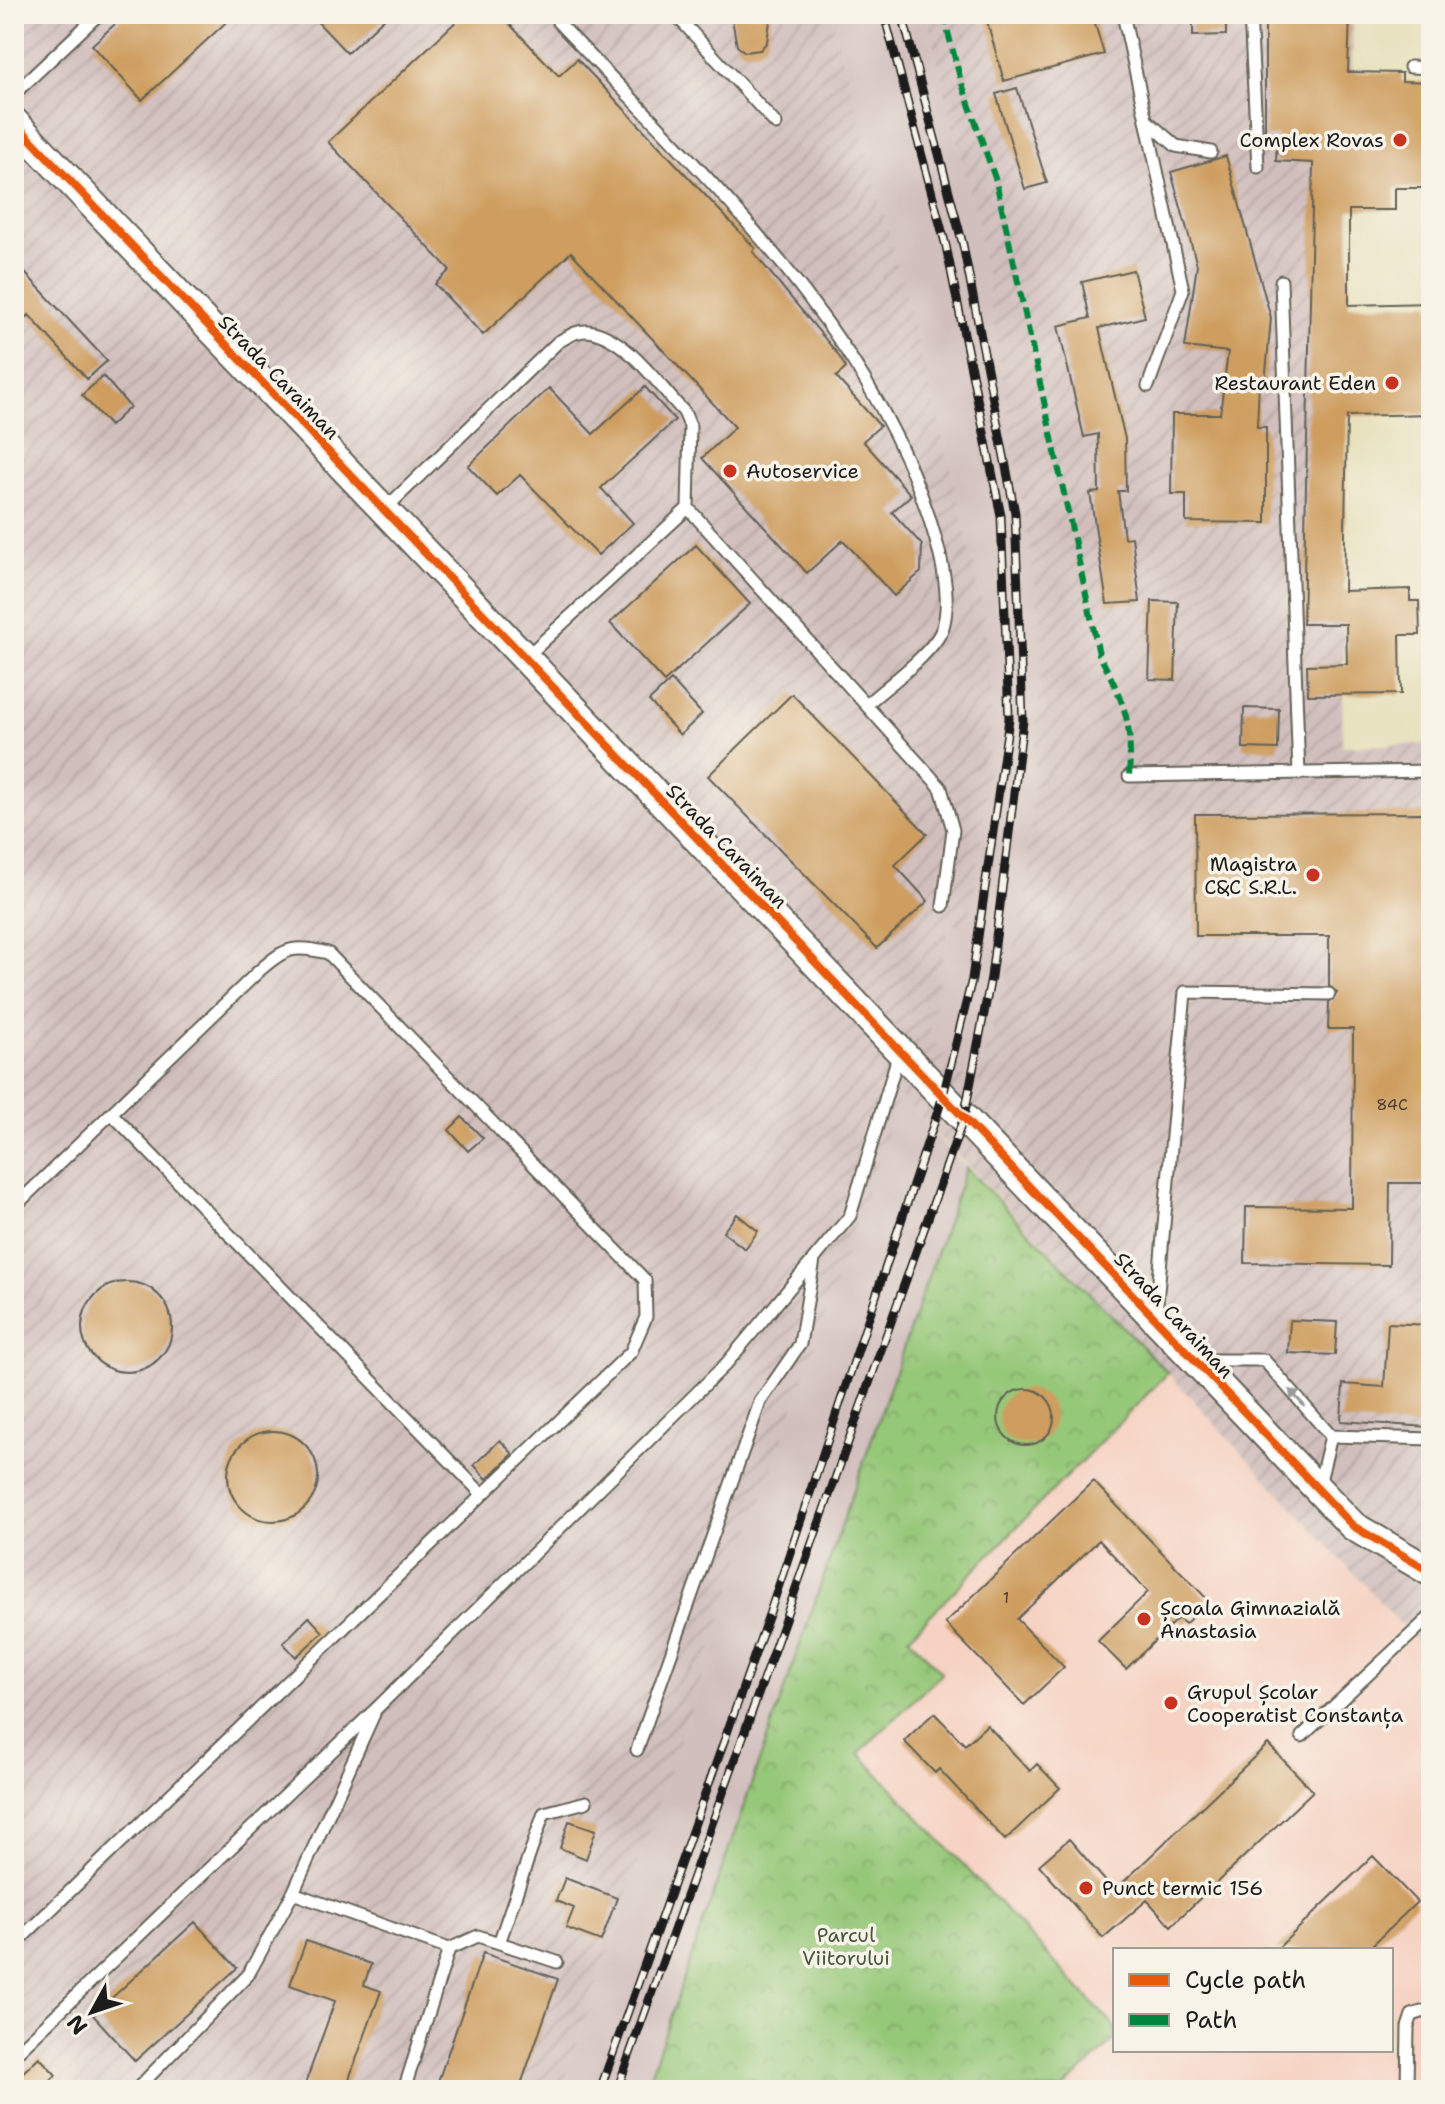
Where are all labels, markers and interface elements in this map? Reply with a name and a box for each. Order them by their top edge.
place label: Complex Rovas [1240,127,1384,153]
marker: Complex Rovas [1391,131,1409,149]
street label: Strada Caraiman [213,309,345,445]
place label: Restaurant Eden [1214,370,1376,396]
marker: Restaurant Eden [1383,374,1401,392]
place label: Autoservice [746,458,859,484]
marker: Autoservice [721,462,739,480]
street label: Strada Caraiman [661,778,793,914]
place label: Magistra C&C S.R.L. [1204,851,1298,900]
marker: Magistra C&C S.R.L. [1304,866,1322,884]
house number: 84C [1376,1094,1408,1115]
street label: Strada Caraiman [1109,1246,1239,1384]
one-way arrow [1289,1389,1307,1408]
house number: 1 [1003,1587,1009,1608]
place label: Școala Gimnazială Anastasia [1160,1595,1340,1644]
marker: Școala Gimnazială Anastasia [1135,1610,1153,1628]
place label: Grupul Școlar Cooperatist Constanța [1187,1679,1404,1729]
marker: Grupul Școlar Cooperatist Constanța [1162,1694,1180,1712]
place label: Punct termic 156 [1102,1875,1263,1901]
marker: Punct termic 156 [1077,1879,1095,1897]
park label: Parcul Viitorului [802,1922,890,1971]
legend [1113,1948,1393,2052]
text: Cycle path [1185,1964,1306,1996]
north arrow [52,1972,132,2052]
text: Path [1185,2004,1237,2036]
text: N [60,2009,94,2041]

